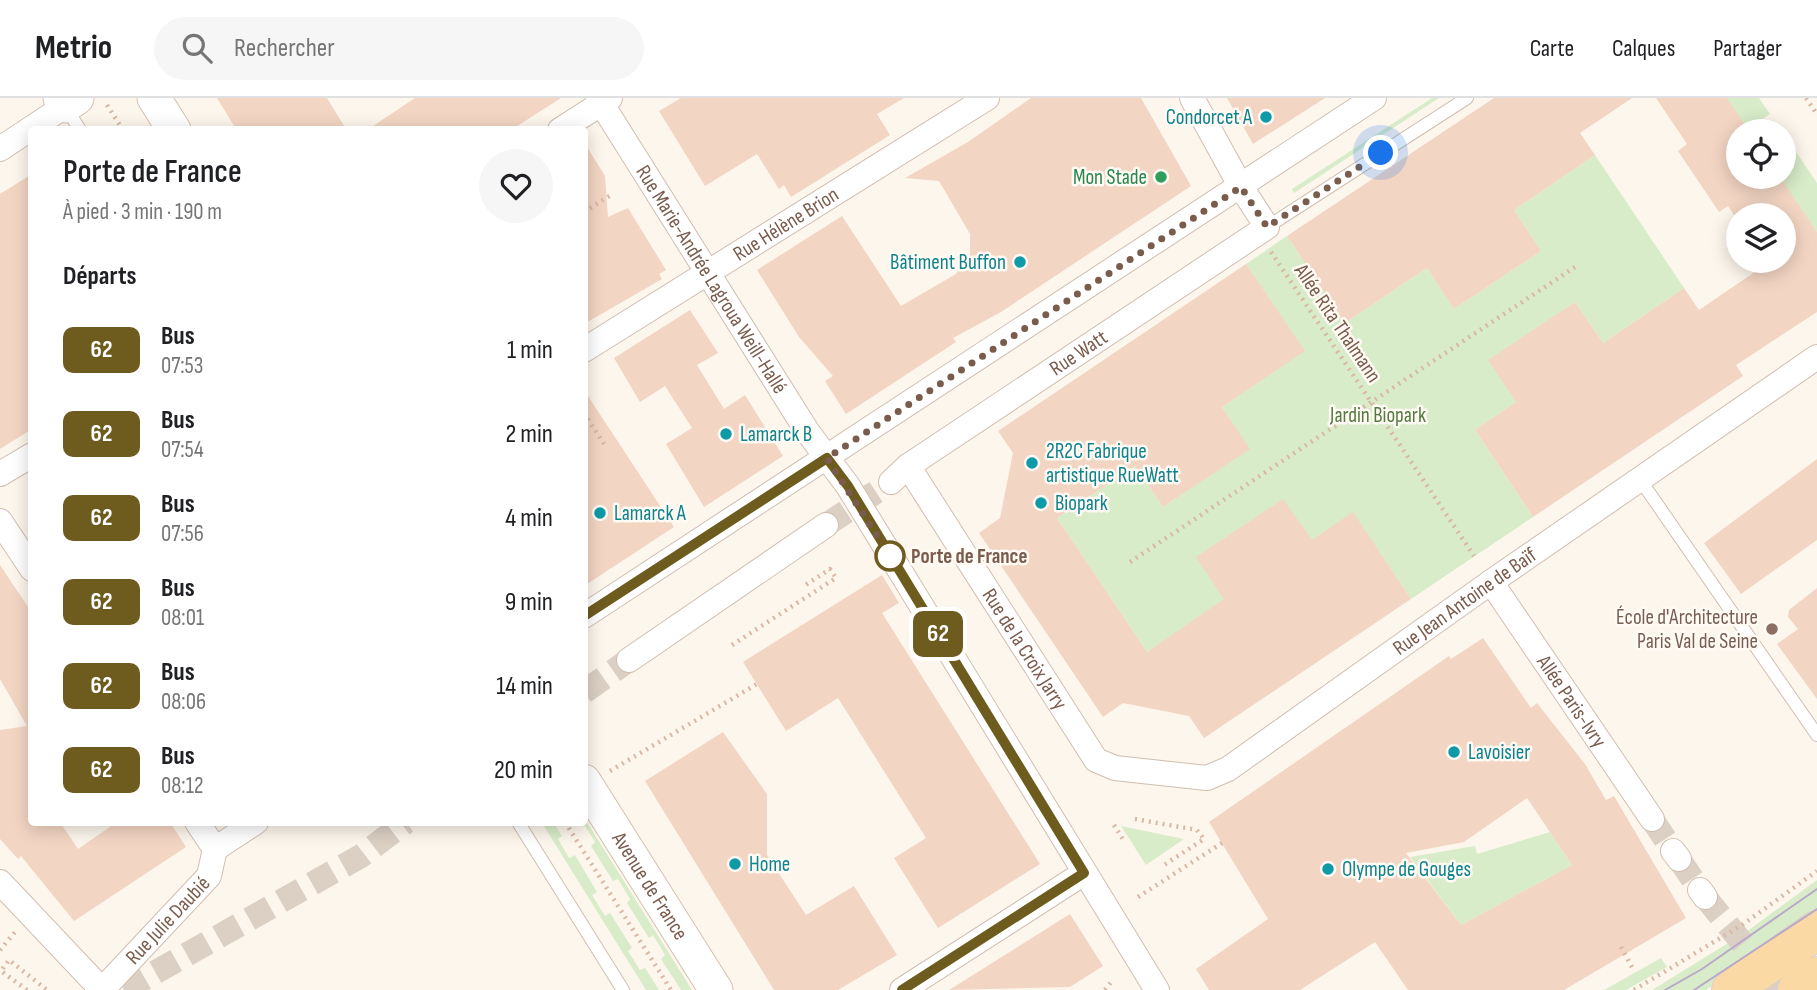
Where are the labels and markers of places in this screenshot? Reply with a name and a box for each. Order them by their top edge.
place label: Condorcet A [1166,105,1253,130]
marker: Condorcet A [1258,109,1274,125]
place label: Mon Stade [1073,165,1147,190]
marker: Mon Stade [1153,169,1169,185]
place label: Bâtiment Buffon [890,250,1006,275]
marker: Bâtiment Buffon [1012,254,1028,270]
place label: Lamarck B [740,422,812,447]
marker: Lamarck B [718,426,734,442]
place label: 2R2C Fabrique artistique RueWatt [1046,439,1179,488]
marker: 2R2C Fabrique artistique RueWatt [1024,455,1040,471]
place label: Biopark [1055,491,1108,516]
marker: Biopark [1033,495,1049,511]
place label: Lamarck A [614,501,687,526]
marker: Lamarck A [592,505,608,521]
marker: Porte de France [875,541,905,571]
place label: Porte de France [911,544,1027,569]
place label: École d'Architecture Paris Val de Seine [1616,605,1758,654]
marker: École d'Architecture Paris Val de Seine [1764,621,1780,637]
place label: Lavoisier [1468,740,1530,765]
marker: Lavoisier [1446,744,1462,760]
place label: Home [749,852,790,877]
marker: Home [727,856,743,872]
place label: Olympe de Gouges [1342,857,1471,882]
marker: Olympe de Gouges [1320,861,1336,877]

